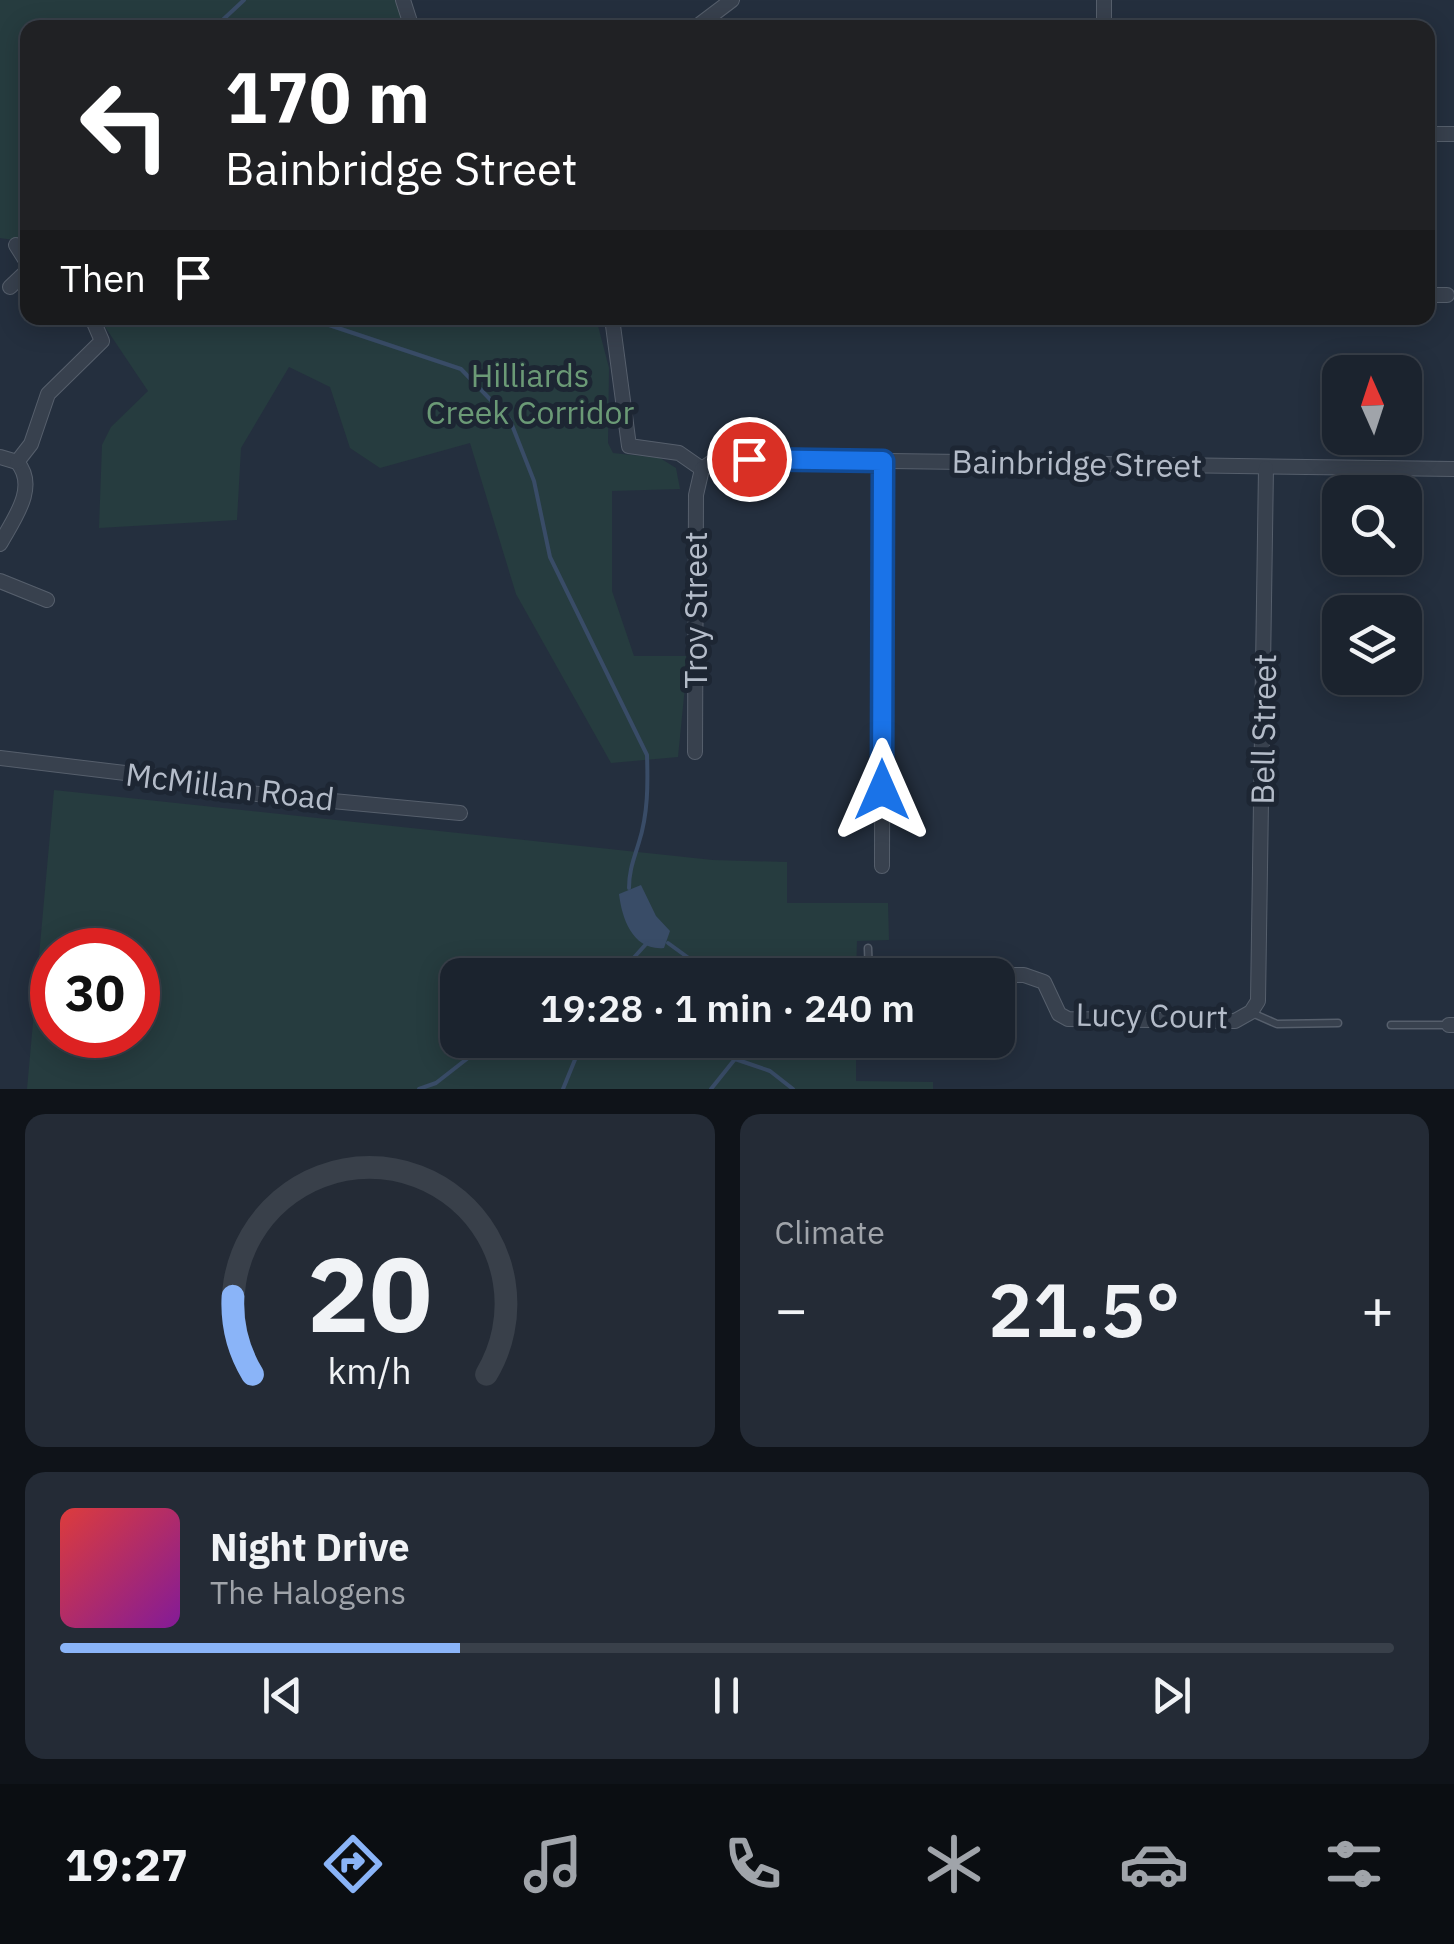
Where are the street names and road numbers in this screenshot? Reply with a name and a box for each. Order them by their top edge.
street label: Bainbridge Street [951,440,1203,486]
street label: Troy Street [674,531,716,689]
street label: Bell Street [1241,653,1285,805]
street label: McMillan Road [123,752,337,820]
street label: Lucy Court [1075,993,1229,1037]

